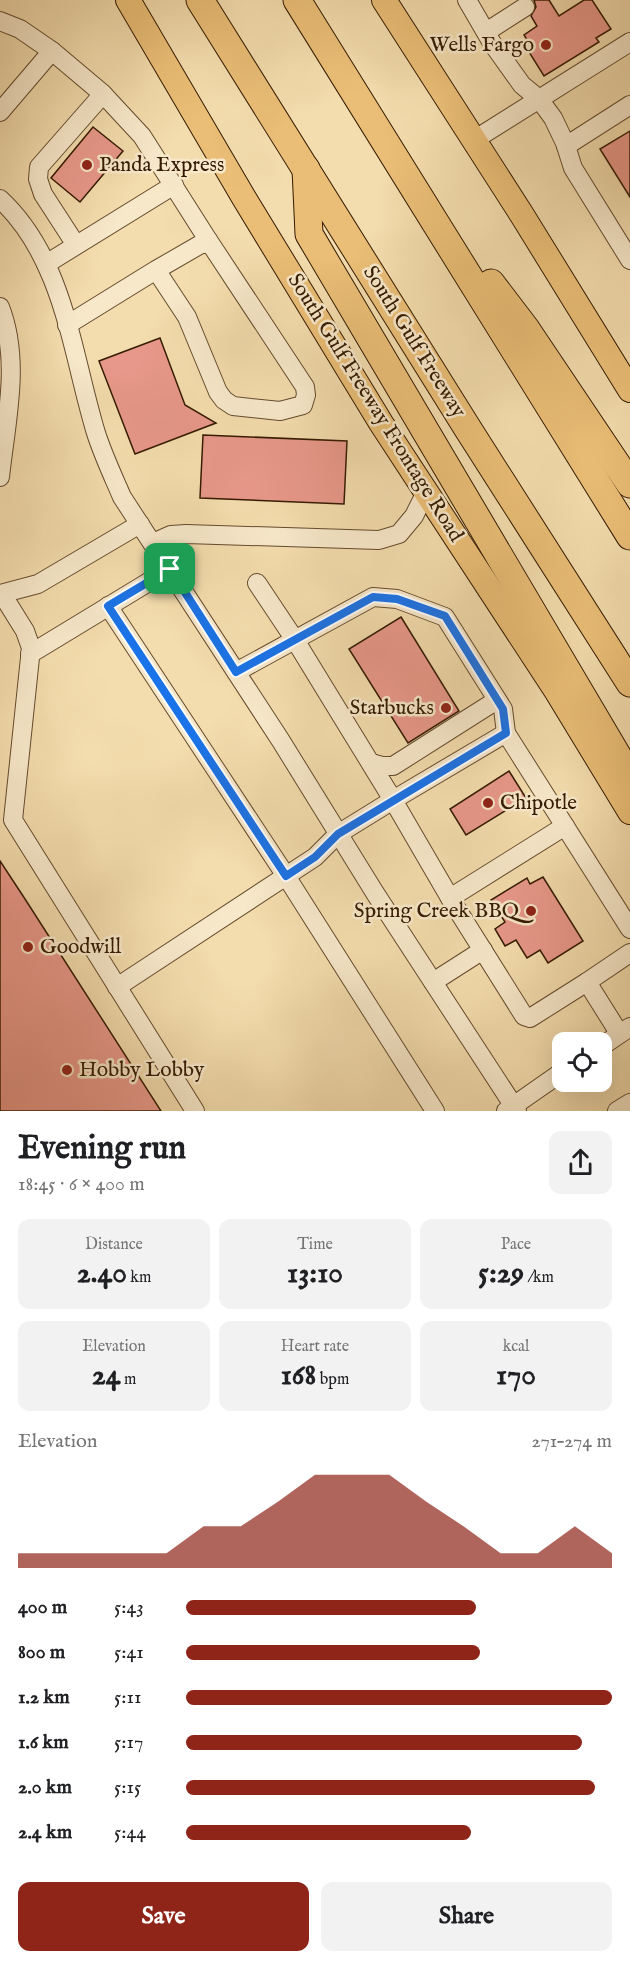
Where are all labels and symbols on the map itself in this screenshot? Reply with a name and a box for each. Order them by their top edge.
place label: Wells Fargo [429,32,534,59]
marker: Wells Fargo [539,38,553,52]
place label: Panda Express [99,152,224,179]
marker: Panda Express [80,158,94,172]
street label: South Gulf Freeway [356,261,472,424]
street label: South Gulf Freeway Frontage Road [281,269,469,548]
pin [144,543,195,594]
place label: Starbucks [350,695,434,722]
marker: Starbucks [439,701,453,715]
place label: Chipotle [500,790,577,817]
marker: Chipotle [481,796,495,810]
place label: Spring Creek BBQ [354,898,534,925]
marker: Spring Creek BBQ [524,904,538,918]
place label: Goodwill [40,934,121,961]
marker: Goodwill [21,940,35,954]
place label: Hobby Lobby [79,1057,205,1084]
marker: Hobby Lobby [60,1063,74,1077]

